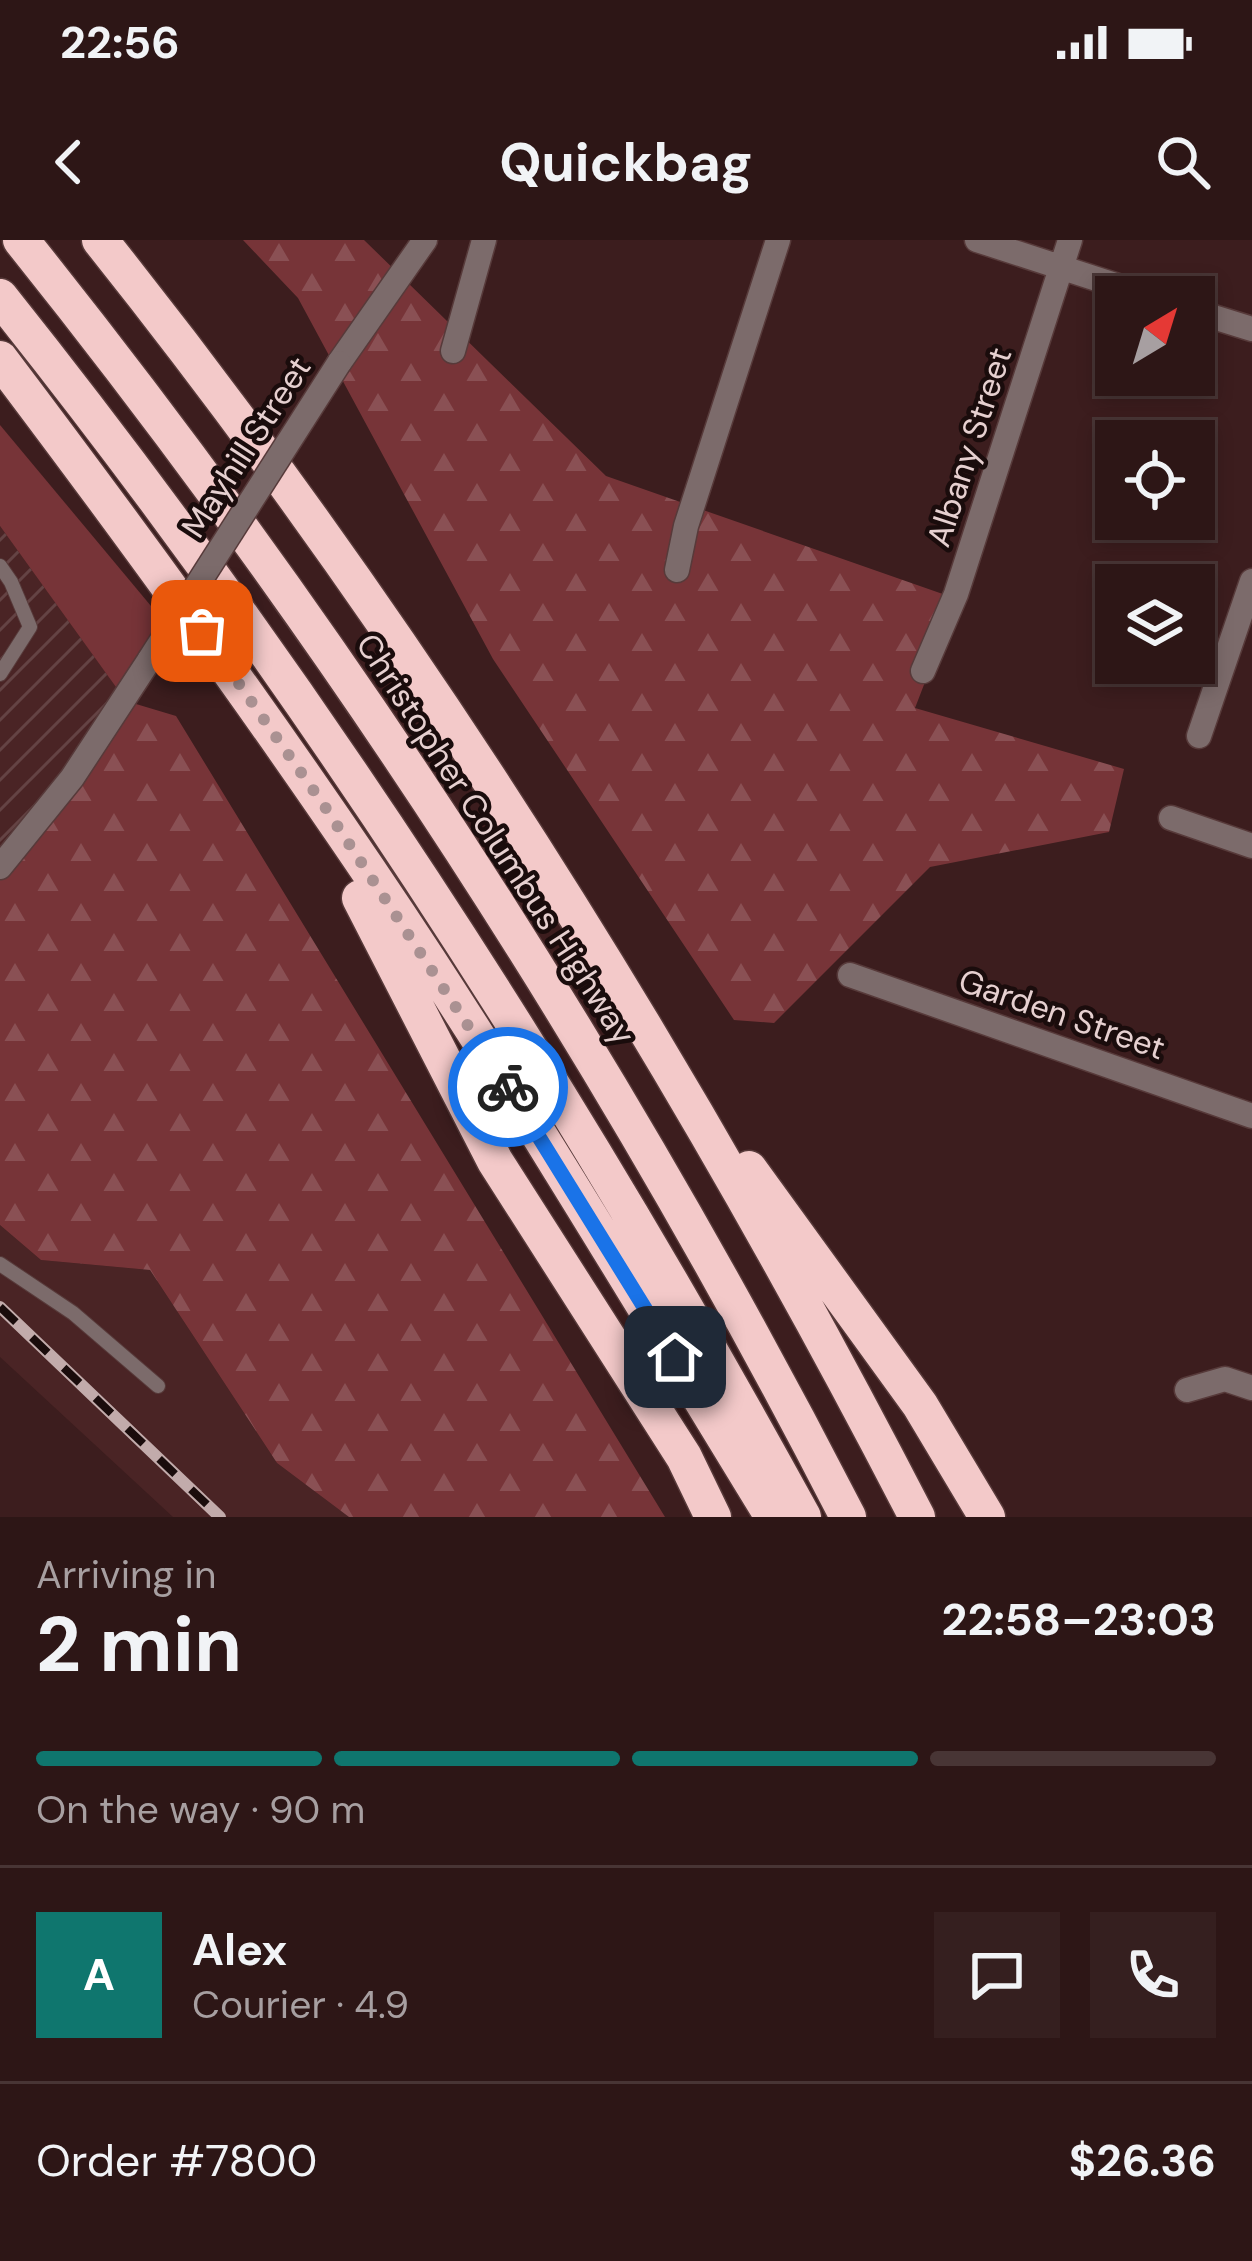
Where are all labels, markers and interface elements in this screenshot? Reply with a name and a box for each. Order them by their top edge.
text: 22:56 [60,13,180,72]
text: Quickbag [499,127,753,198]
icon: back [36,129,102,195]
icon: search [1150,129,1216,195]
north arrow [1095,276,1215,396]
map controls [1095,276,1215,684]
street label: Albany Street [917,342,1021,552]
street label: Mayhill Street [171,348,321,546]
button: locate [1095,420,1215,540]
button: layers [1095,564,1215,684]
pin [151,580,253,682]
icon: bag [169,598,235,664]
street label: Christopher Columbus Highway [347,625,645,1053]
street label: Garden Street [953,959,1171,1069]
courier [448,1027,568,1147]
icon: bike [475,1054,541,1120]
pin [624,1306,726,1408]
icon: home [642,1324,708,1390]
text: Arriving in [36,1549,216,1600]
text: 22:58–23:03 [941,1590,1216,1649]
text: 2 min [36,1594,242,1695]
text: On the way · 90 m [36,1784,365,1835]
button: chat [934,1912,1060,2038]
button: phone [1090,1912,1216,2038]
text: Alex [192,1920,287,1979]
text: A [83,1945,115,2004]
text: Courier · 4.9 [192,1979,409,2030]
text: Order #7800 [36,2131,317,2190]
text: $26.36 [1069,2131,1216,2190]

